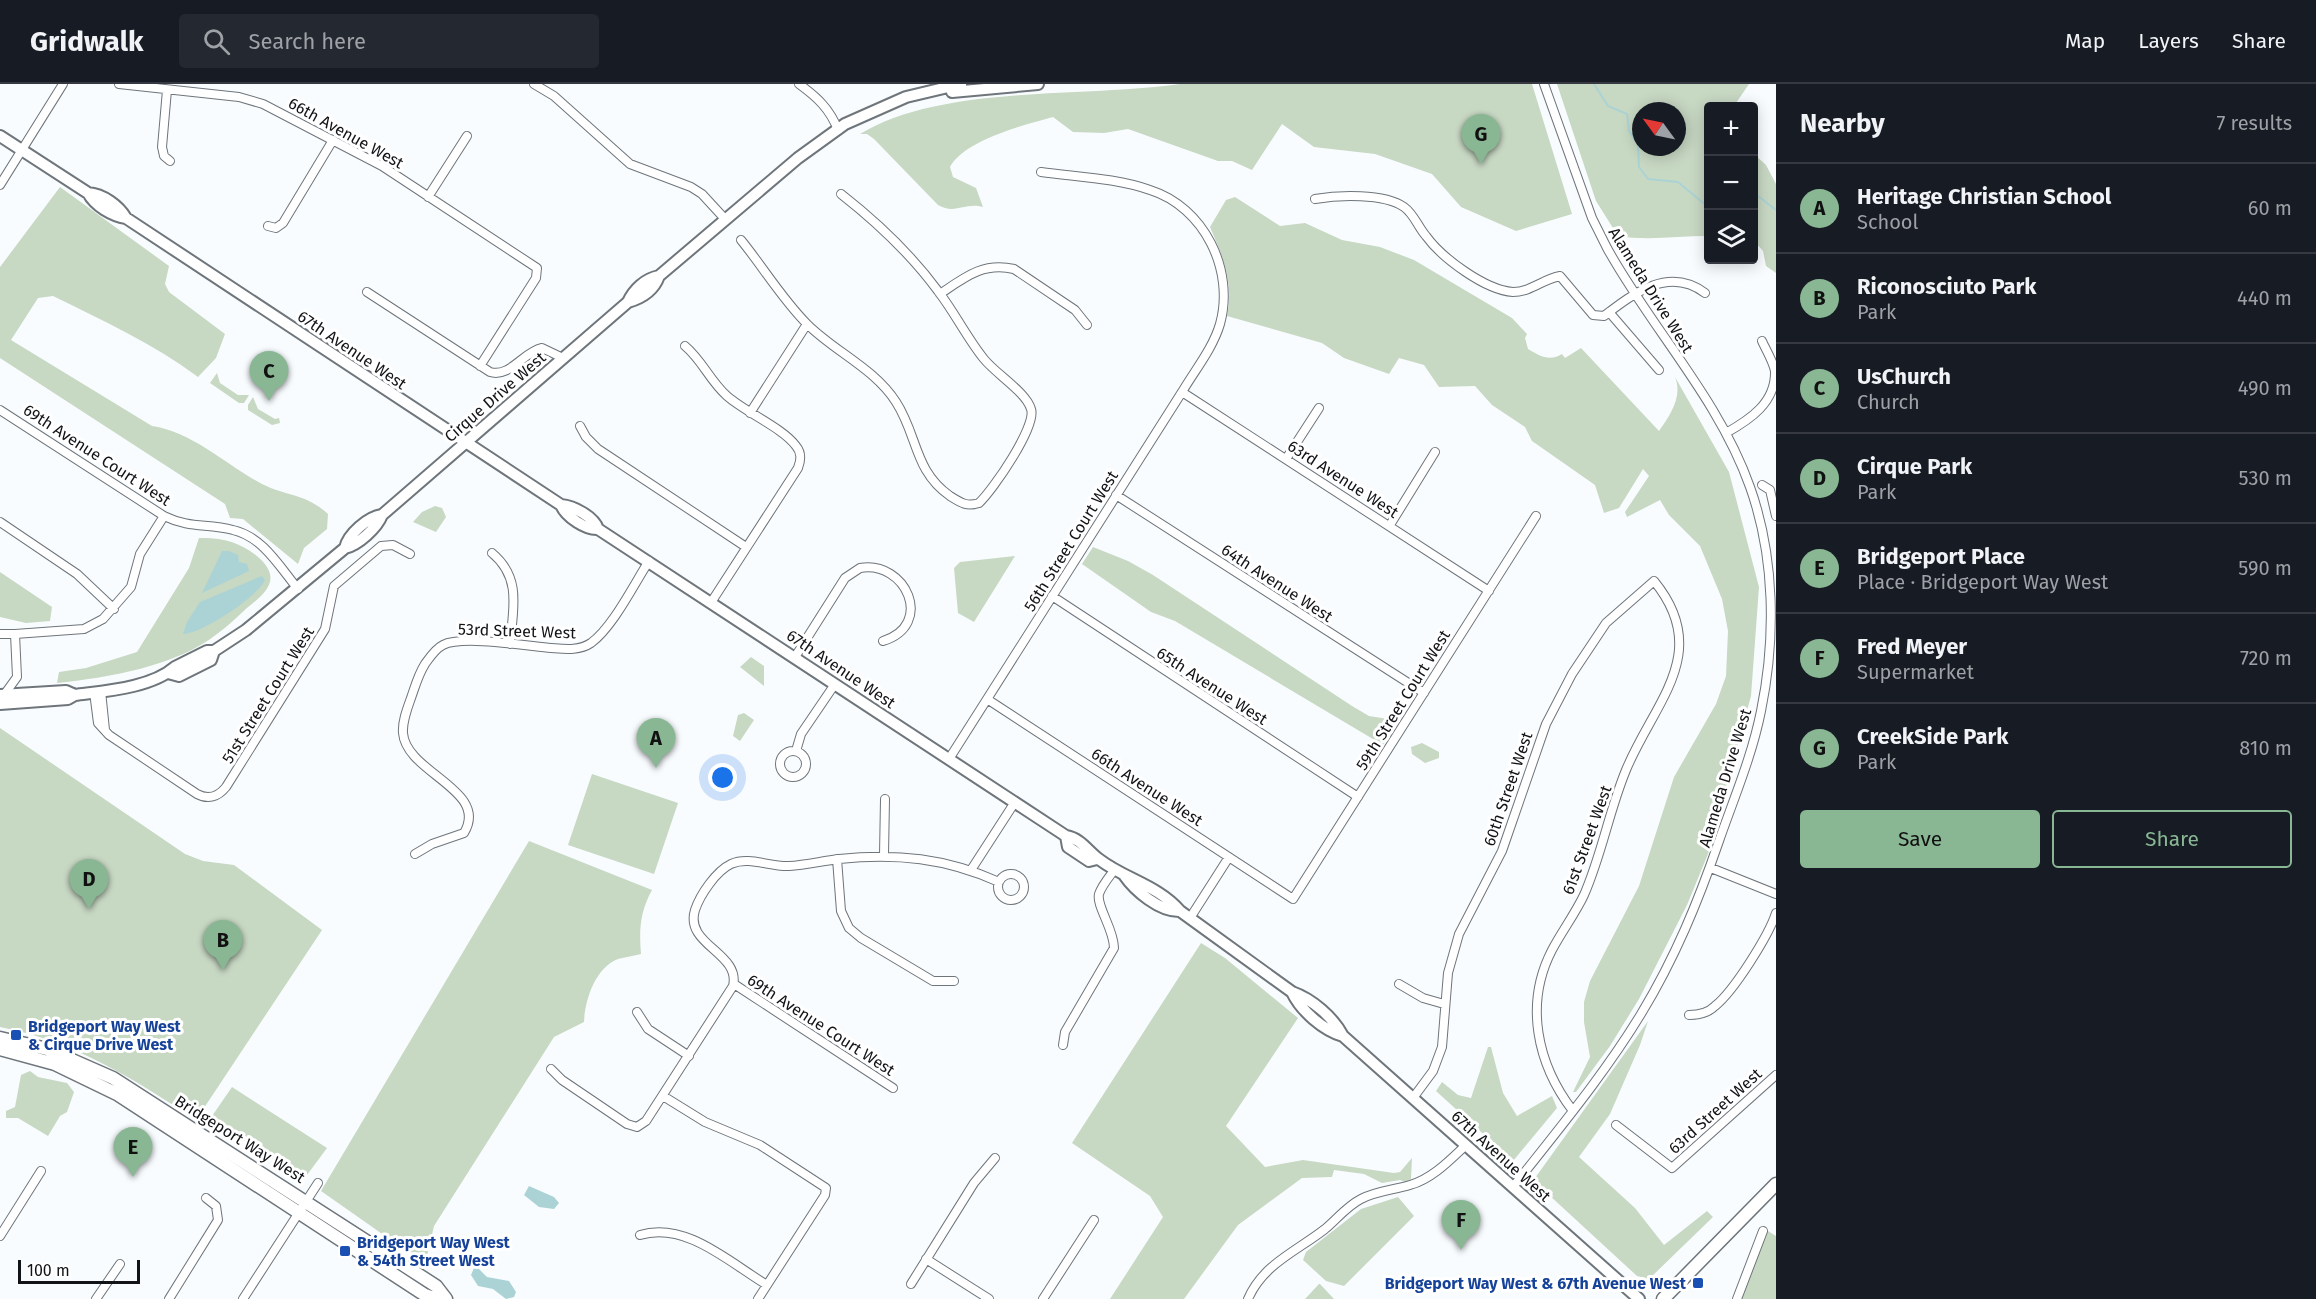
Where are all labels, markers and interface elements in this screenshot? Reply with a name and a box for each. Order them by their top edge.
search box [179,14,599,68]
text: Gridwalk [30,25,143,58]
icon: search [200,25,233,58]
text: Search here [248,28,366,55]
text: Map [2065,28,2105,54]
text: Layers [2138,28,2199,54]
text: Share [2232,28,2286,54]
street label: 66th Avenue West [285,93,407,173]
north arrow [1632,102,1686,156]
map controls [1704,102,1758,264]
button: + [1704,102,1758,156]
text: Nearby [1800,108,1885,139]
text: 7 results [2216,111,2292,135]
pin: G [1462,115,1500,164]
button: − [1704,156,1758,210]
text: Heritage Christian School [1857,183,2111,210]
text: A [1814,196,1825,220]
text: 60 m [2248,196,2292,220]
button: layers [1704,210,1758,264]
text: School [1857,210,1918,234]
street label: Alameda Drive West [1605,224,1697,356]
text: Riconosciuto Park [1857,273,2036,300]
text: B [1813,286,1826,310]
text: 440 m [2237,286,2292,310]
text: Park [1857,300,1896,324]
street label: 67th Avenue West [294,307,410,394]
street label: Cirque Drive West [441,348,550,446]
pin: C [250,352,288,401]
text: UsChurch [1857,363,1951,390]
text: C [1814,376,1825,400]
text: 490 m [2238,376,2292,400]
text: Church [1857,390,1920,414]
street label: 69th Avenue Court West [20,400,174,510]
street label: 63rd Avenue West [1284,436,1402,522]
text: Cirque Park [1857,453,1972,480]
text: D [1813,466,1826,490]
text: 530 m [2239,466,2292,490]
street label: 56th Street Court West [1020,467,1122,615]
text: Park [1857,480,1896,504]
street label: 64th Avenue West [1218,540,1336,626]
text: Bridgeport Place [1857,543,2025,570]
text: E [1814,556,1825,580]
text: 590 m [2238,556,2292,580]
text: Place · Bridgeport Way West [1857,570,2108,594]
street label: 53rd Street West [458,619,577,643]
street label: 51st Street Court West [218,623,318,767]
street label: 67th Avenue West [783,626,899,713]
street label: 59th Street Court West [1352,626,1454,774]
text: Fred Meyer [1857,633,1967,660]
street label: 65th Avenue West [1153,643,1271,729]
text: F [1815,646,1824,670]
text: 720 m [2240,646,2292,670]
text: Supermarket [1857,660,1974,684]
street label: Alameda Drive West [1695,706,1755,850]
pin: A [636,718,676,768]
text: CreekSide Park [1857,723,2008,750]
street label: 60th Street West [1480,729,1537,849]
text: G [1813,736,1826,760]
text: 810 m [2239,736,2292,760]
street label: 66th Avenue West [1088,744,1206,830]
text: Park [1857,750,1896,774]
your location [708,763,737,792]
street label: 61st Street West [1558,783,1616,897]
button: Save [1800,810,2040,868]
button: Share [2052,810,2292,868]
pin: D [70,860,109,909]
pin: B [204,920,242,970]
street label: 69th Avenue Court West [744,970,898,1080]
place label: Bridgeport Way West & Cirque Drive West [28,1017,182,1054]
marker: Bridgeport Way West & Cirque Drive West [9,1028,23,1042]
street label: 63rd Street West [1665,1064,1766,1158]
street label: Bridgeport Way West [171,1091,309,1187]
street label: 67th Avenue West [1447,1106,1555,1206]
pin: E [114,1128,152,1177]
pin: F [1442,1200,1480,1250]
place label: Bridgeport Way West & 54th Street West [357,1233,511,1270]
marker: Bridgeport Way West & 54th Street West [338,1244,352,1258]
scale bar [18,1257,140,1284]
text: 100 m [27,1261,70,1280]
place label: Bridgeport Way West & 67th Avenue West [1385,1274,1687,1293]
marker: Bridgeport Way West & 67th Avenue West [1691,1276,1705,1290]

